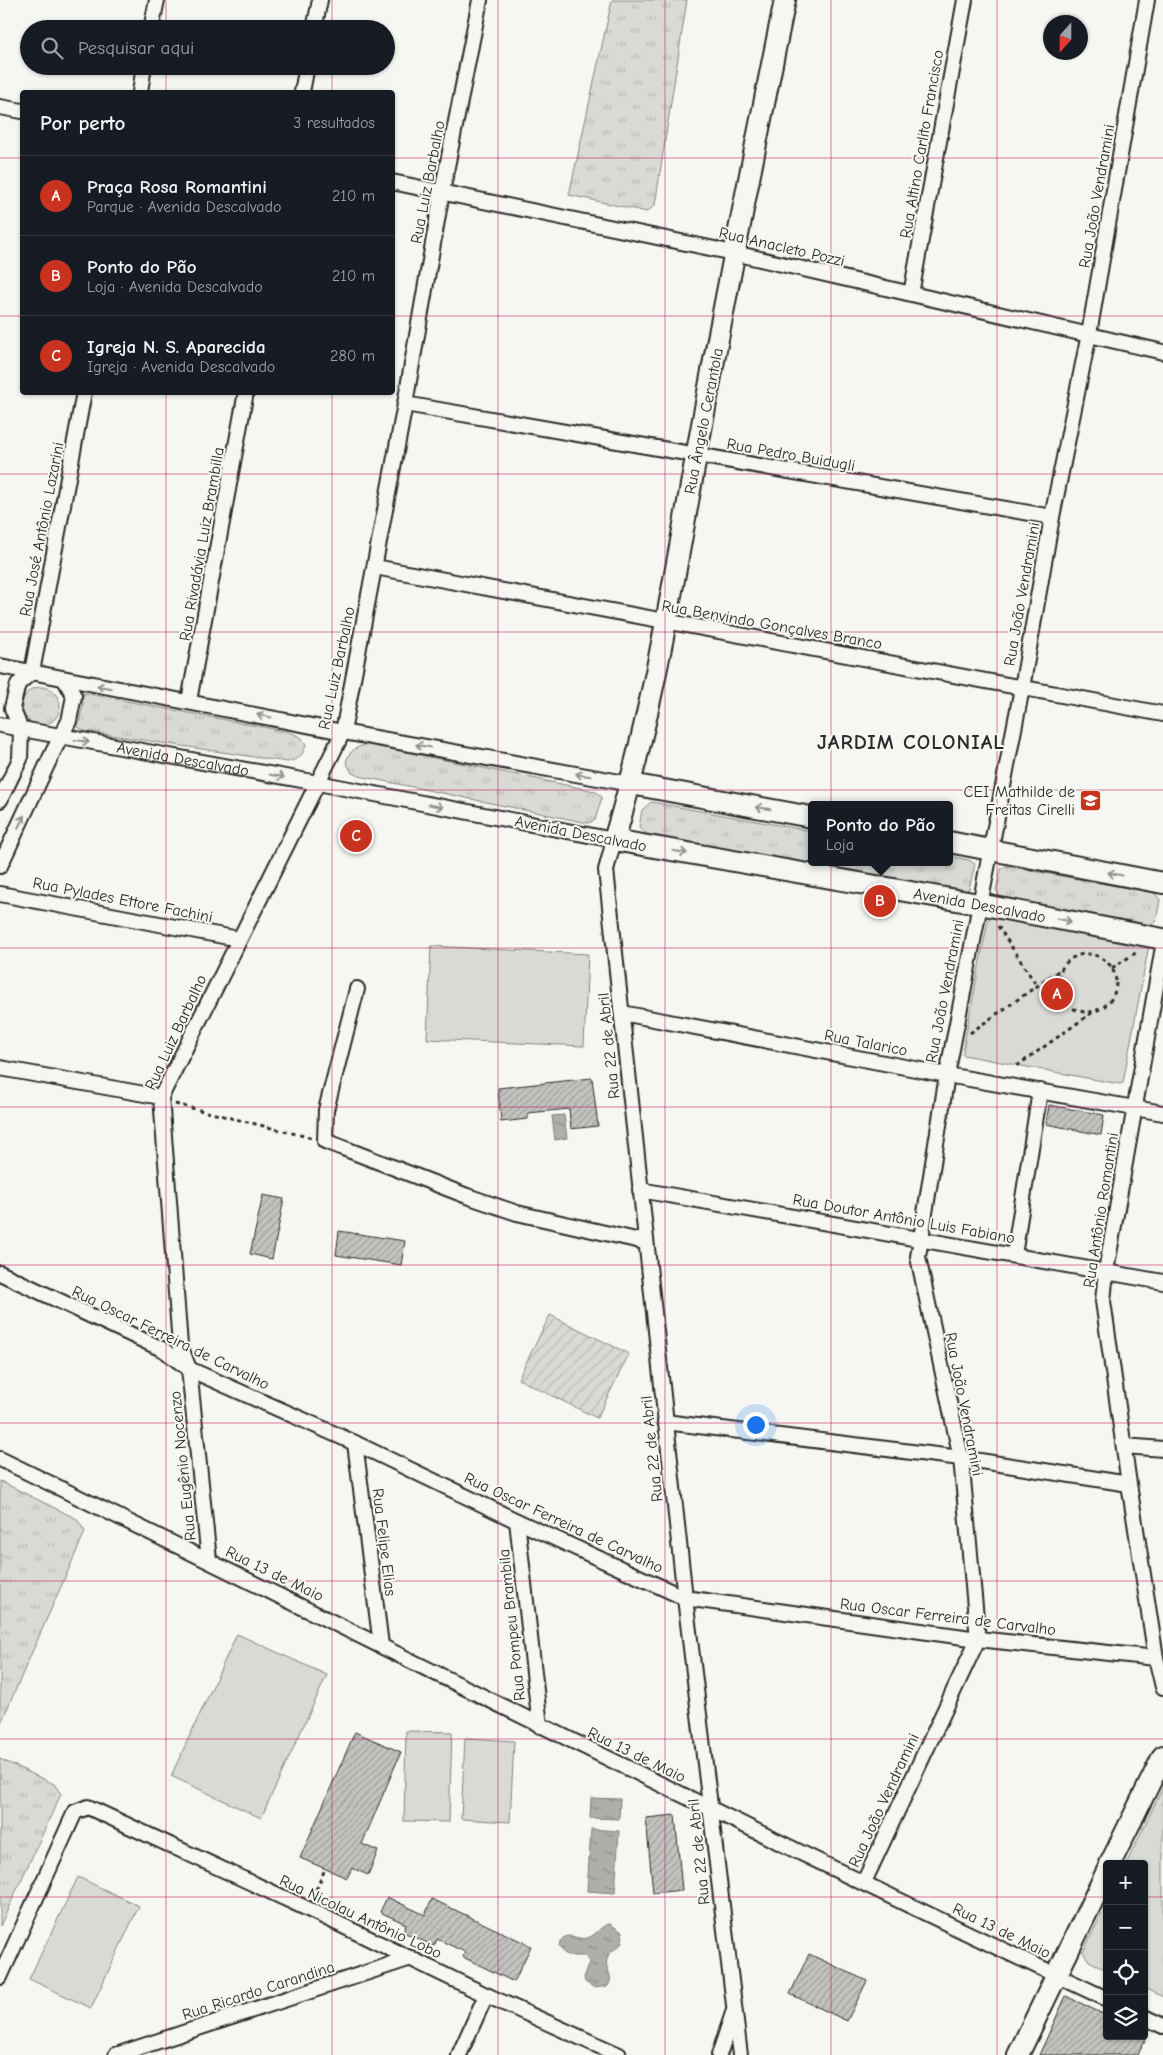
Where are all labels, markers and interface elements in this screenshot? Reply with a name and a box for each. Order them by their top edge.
north arrow [1043,15,1088,60]
search box [20,20,395,75]
icon: search [38,34,66,62]
text: Pesquisar aqui [78,37,194,59]
street label: Rua Altino Carlito Francisco [897,49,947,240]
text: Por perto [40,111,125,135]
text: 3 resultados [293,114,375,132]
street label: Rua Luiz Barbalho [407,119,449,245]
street label: Rua João Vendramini [1075,123,1119,270]
text: Praça Rosa Romantini [87,176,267,198]
text: A [52,187,60,205]
text: 210 m [332,187,375,205]
text: Parque · Avenida Descalvado [87,198,282,216]
street label: Rua Anacleto Pozzi [717,224,846,270]
text: Ponto do Pão [87,256,197,278]
text: B [51,267,61,285]
text: 210 m [332,267,375,285]
text: Loja · Avenida Descalvado [87,278,263,296]
text: Igreja N. S. Aparecida [87,336,266,358]
street label: Rua Ângelo Cerantola [680,346,727,496]
text: C [51,347,61,365]
text: 280 m [330,347,375,365]
text: Igreja · Avenida Descalvado [87,358,275,376]
street label: Rua Pedro Buidugli [725,435,856,475]
street label: Rua José Antônio Lazarini [16,440,68,618]
street label: Rua Rivadávia Luiz Brambilla [176,446,228,643]
street label: Rua João Vendramini [1000,521,1044,668]
street label: Rua Benvindo Gonçalves Branco [660,597,883,653]
street label: Rua Luiz Barbalho [315,605,359,731]
one-way arrow [96,681,112,691]
one-way arrow [256,711,272,720]
district label: JARDIM COLONIAL [817,730,1005,754]
one-way arrow [74,737,90,747]
street label: Avenida Descalvado [115,738,250,780]
one-way arrow [416,741,432,751]
one-way arrow [576,770,592,780]
one-way arrow [268,771,284,781]
place label: CEI Mathilde de Freitas Cirelli [964,783,1075,819]
school or university icon: CEI Mathilde de Freitas Cirelli [1079,788,1103,812]
popup [808,801,953,866]
one-way arrow [428,802,444,811]
one-way arrow [756,803,772,813]
street label: Avenida Descalvado [513,812,648,856]
one-way arrow [16,814,26,829]
text: Ponto do Pão [826,814,935,836]
pin: C [340,817,372,855]
text: Loja [826,836,854,854]
one-way arrow [671,847,687,857]
one-way arrow [1108,868,1124,878]
street label: Rua Pylades Ettore Fachini [31,874,214,926]
pin: B [864,882,896,920]
street label: Avenida Descalvado [912,885,1047,927]
one-way arrow [1055,915,1071,925]
street label: Rua João Vendramini [922,918,968,1064]
street label: Rua Luiz Barbalho [141,972,210,1093]
pin: A [1041,975,1073,1013]
street label: Rua 22 de Abril [594,992,624,1100]
street label: Rua Talarico [823,1026,909,1060]
street label: Rua Antônio Romantini [1080,1131,1122,1289]
street label: Rua Doutor Antônio Luis Fabiano [791,1191,1016,1247]
street label: Rua Oscar Ferreira de Carvalho [69,1282,272,1394]
street label: Rua João Vendramini [941,1331,987,1477]
street label: Rua Eugênio Nocenzo [166,1390,200,1542]
street label: Rua 22 de Abril [637,1395,667,1503]
your location [743,1412,769,1438]
street label: Rua Oscar Ferreira de Carvalho [461,1469,666,1577]
street label: Rua Felipe Elias [368,1487,400,1597]
street label: Rua 13 de Maio [223,1542,326,1605]
street label: Rua Pompeu Brambila [495,1548,529,1702]
street label: Rua Oscar Ferreira de Carvalho [839,1595,1057,1639]
street label: Rua 13 de Maio [585,1723,688,1786]
street label: Rua João Vendramini [845,1731,923,1870]
street label: Rua 22 de Abril [684,1798,714,1906]
map controls [1103,1860,1148,2040]
button: + [1103,1860,1148,1905]
street label: Rua Nicolau Antônio Lobo [276,1871,445,1962]
street label: Rua 13 de Maio [950,1899,1053,1962]
button: − [1103,1905,1148,1950]
button: locate [1103,1950,1148,1995]
street label: Rua Ricardo Carandina [180,1958,337,2024]
button: layers [1103,1995,1148,2040]

